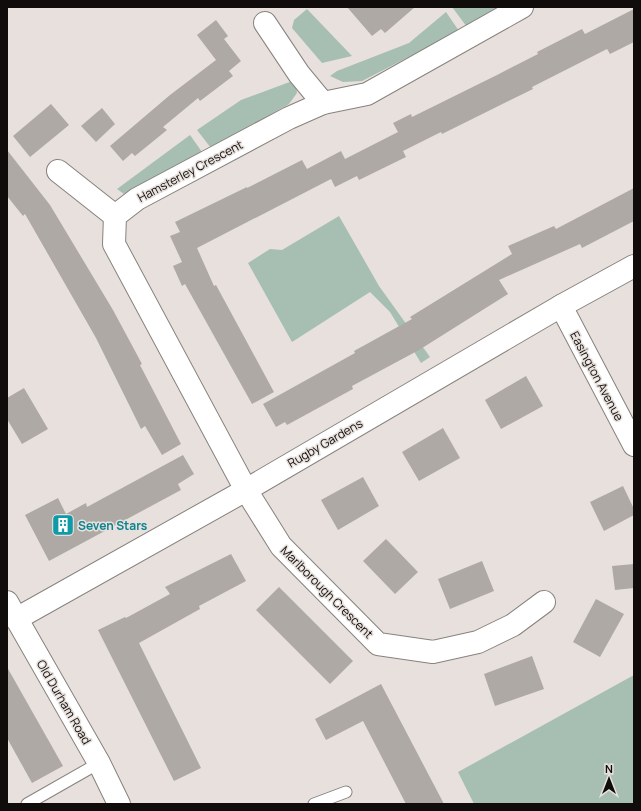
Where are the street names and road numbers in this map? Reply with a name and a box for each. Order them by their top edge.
street label: Hamsterley Crescent [134,136,246,206]
street label: Easington Avenue [566,328,628,424]
street label: Rugby Gardens [284,415,366,471]
street label: Marlborough Crescent [277,542,377,642]
street label: Old Durham Road [33,656,95,748]

